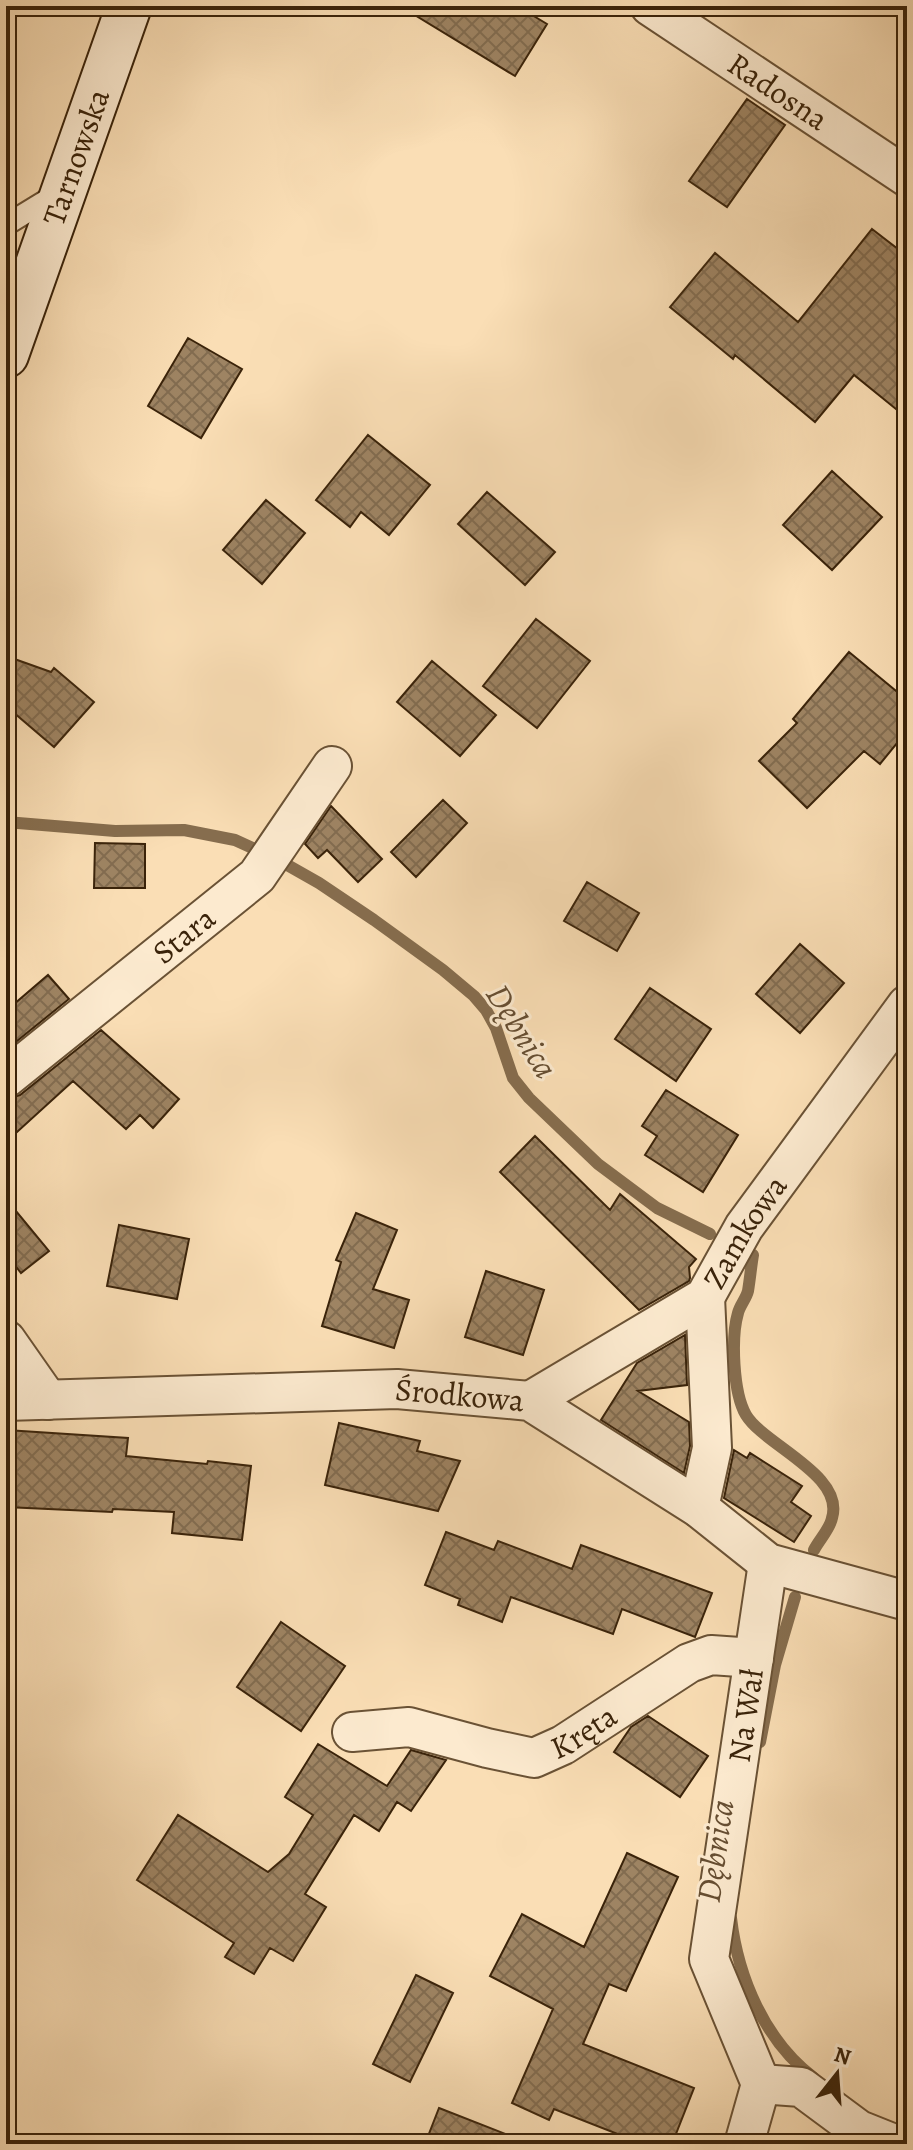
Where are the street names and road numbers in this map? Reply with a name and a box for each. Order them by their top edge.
street label: Radosna [719,42,837,141]
street label: Tarnowska [32,83,120,231]
street label: Stara [143,896,224,974]
street label: Zamkowa [692,1166,797,1297]
street label: Środkowa [393,1367,526,1422]
street label: Na Wał [717,1665,774,1765]
street label: Kręta [543,1694,625,1770]

